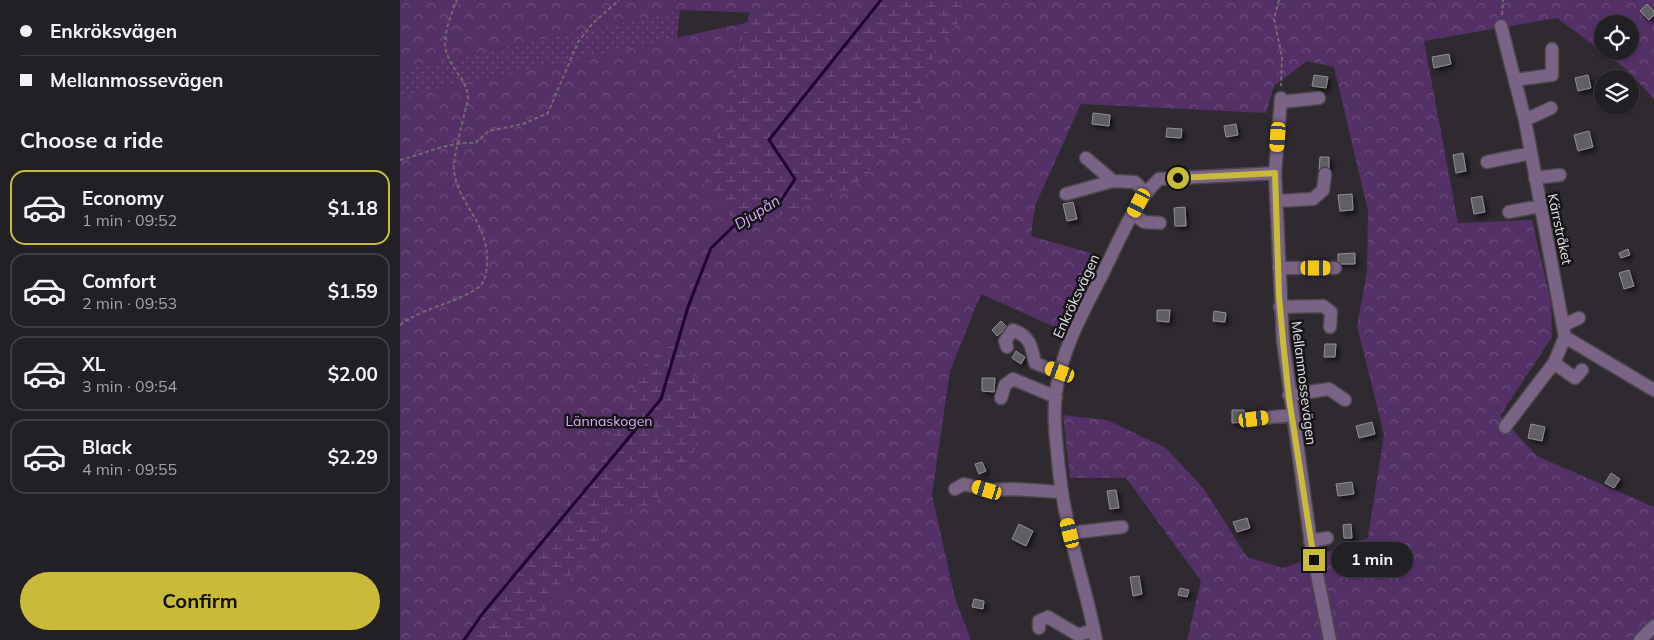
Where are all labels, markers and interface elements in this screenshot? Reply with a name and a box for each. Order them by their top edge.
map controls [1594,15,1639,115]
button: locate [1594,15,1639,60]
text: Enkröksvägen [50,19,177,43]
text: Mellanmossevägen [50,68,224,92]
button: layers [1594,70,1639,115]
car [1269,122,1286,152]
text: Choose a ride [20,126,163,154]
route start [1167,167,1189,189]
icon: car [22,185,67,230]
text: Economy [82,186,164,210]
car [1125,186,1152,220]
water label: Djupån [731,191,784,233]
street label: Kärrstråket [1544,192,1576,266]
text: $1.18 [328,196,378,220]
text: 1 min · 09:52 [82,210,177,230]
street label: Enkröksvägen [1049,251,1103,341]
car [1301,261,1331,276]
icon: car [22,268,67,313]
text: Comfort [82,269,156,293]
text: $1.59 [328,279,378,303]
text: 2 min · 09:53 [82,293,177,313]
street label: Mellanmossevägen [1287,320,1321,446]
icon: car [22,351,67,396]
text: XL [82,352,105,376]
car [1043,360,1076,384]
text: $2.00 [328,362,378,386]
text: 3 min · 09:54 [82,376,177,396]
car [1238,410,1269,428]
park label: Lännaskogen [565,412,653,430]
icon: car [22,434,67,479]
text: Black [82,435,132,459]
text: $2.29 [328,445,378,469]
text: 4 min · 09:55 [82,459,177,479]
car [970,478,1003,502]
car [1059,517,1080,549]
callout: 1 min [1332,542,1414,578]
route end [1303,549,1325,571]
text: 1 min [1351,549,1393,569]
button: Confirm [20,572,380,630]

